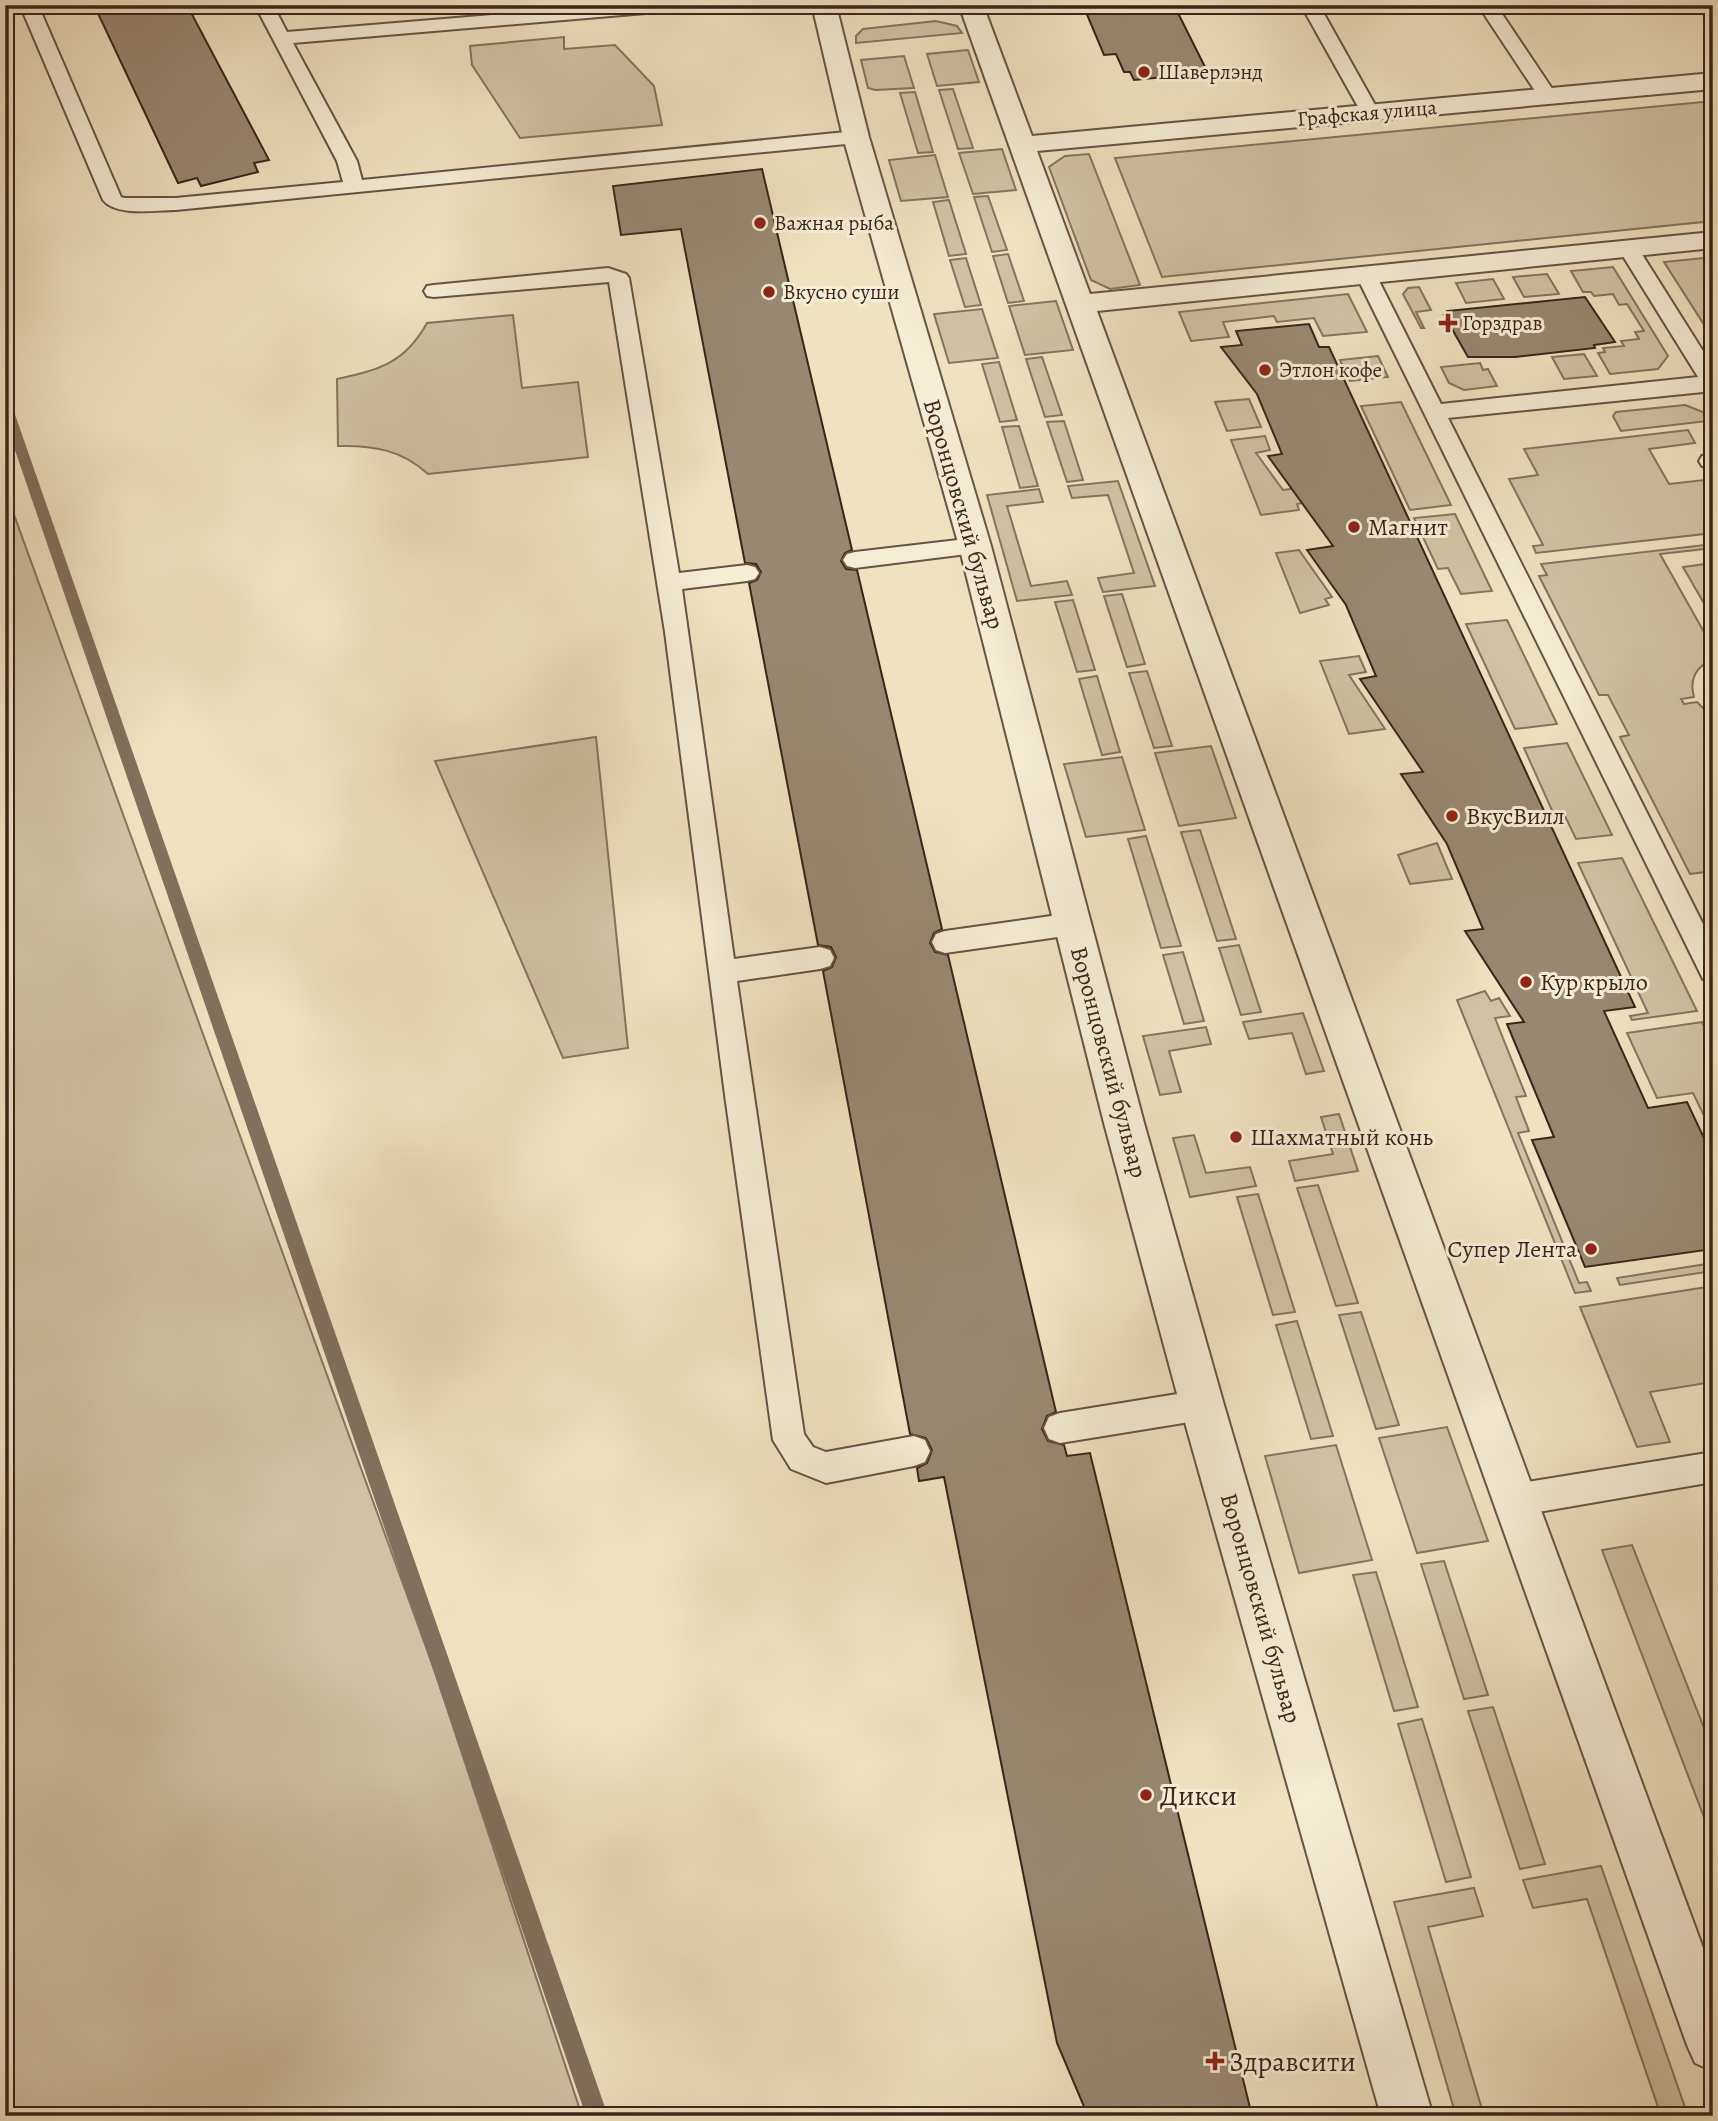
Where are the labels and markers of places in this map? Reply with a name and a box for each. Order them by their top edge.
place label: Шаверлэнд [1158,58,1263,86]
marker: Шаверлэнд [1136,64,1152,80]
place label: Важная рыба [774,209,894,237]
marker: Важная рыба [752,215,768,231]
place label: Вкусно суши [783,278,900,306]
marker: Вкусно суши [761,284,777,300]
place label: Горздрав [1462,309,1543,337]
marker: Горздрав [1440,315,1456,331]
place label: Этлон кофе [1279,356,1382,384]
marker: Этлон кофе [1257,362,1273,378]
place label: Магнит [1368,511,1448,543]
marker: Магнит [1346,519,1362,535]
place label: ВкусВилл [1466,800,1565,832]
marker: ВкусВилл [1444,808,1460,824]
place label: Кур крыло [1540,966,1648,998]
marker: Кур крыло [1518,974,1534,990]
place label: Шахматный конь [1250,1121,1434,1153]
marker: Шахматный конь [1228,1129,1244,1145]
place label: Супер Лента [1448,1233,1577,1265]
marker: Супер Лента [1583,1241,1599,1257]
place label: Дикси [1160,1777,1237,1815]
marker: Дикси [1138,1787,1154,1803]
place label: Здравсити [1229,2043,1356,2081]
marker: Здравсити [1207,2053,1223,2069]

